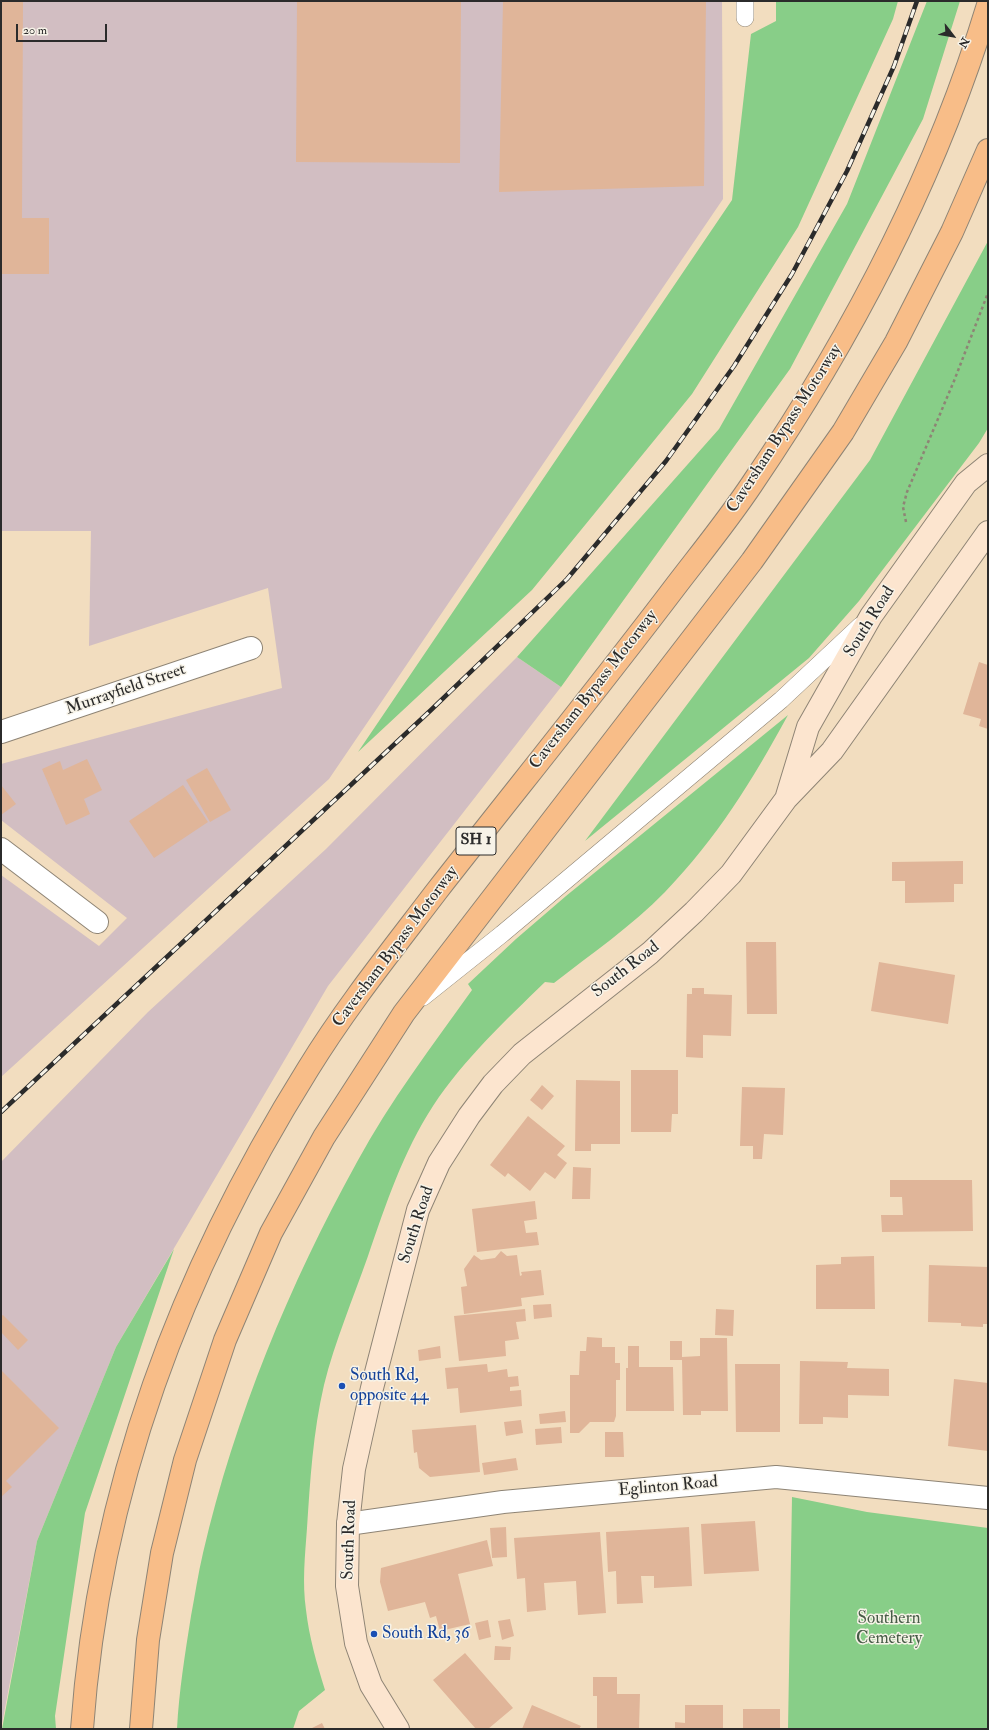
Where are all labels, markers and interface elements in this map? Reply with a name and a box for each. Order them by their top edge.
scale bar [18,16,109,42]
north arrow [933,16,973,56]
text: 20 m [23,23,47,38]
text: N [956,35,972,50]
street label: Caversham Bypass Motorway [723,341,847,517]
street label: South Road [840,583,900,661]
street label: Caversham Bypass Motorway [525,606,663,774]
street label: Murrayfield Street [63,660,189,720]
road number: SH 1 [456,827,496,855]
street label: Caversham Bypass Motorway [329,862,463,1032]
street label: South Road [588,937,664,1003]
street label: South Road [395,1184,439,1266]
place label: South Rd, opposite 44 [350,1366,428,1406]
marker: South Rd, opposite 44 [337,1381,347,1391]
street label: Eglinton Road [617,1472,719,1502]
street label: South Road [338,1500,362,1580]
park label: Southern Cemetery [856,1609,922,1649]
place label: South Rd, 36 [382,1624,469,1644]
marker: South Rd, 36 [369,1629,379,1639]

